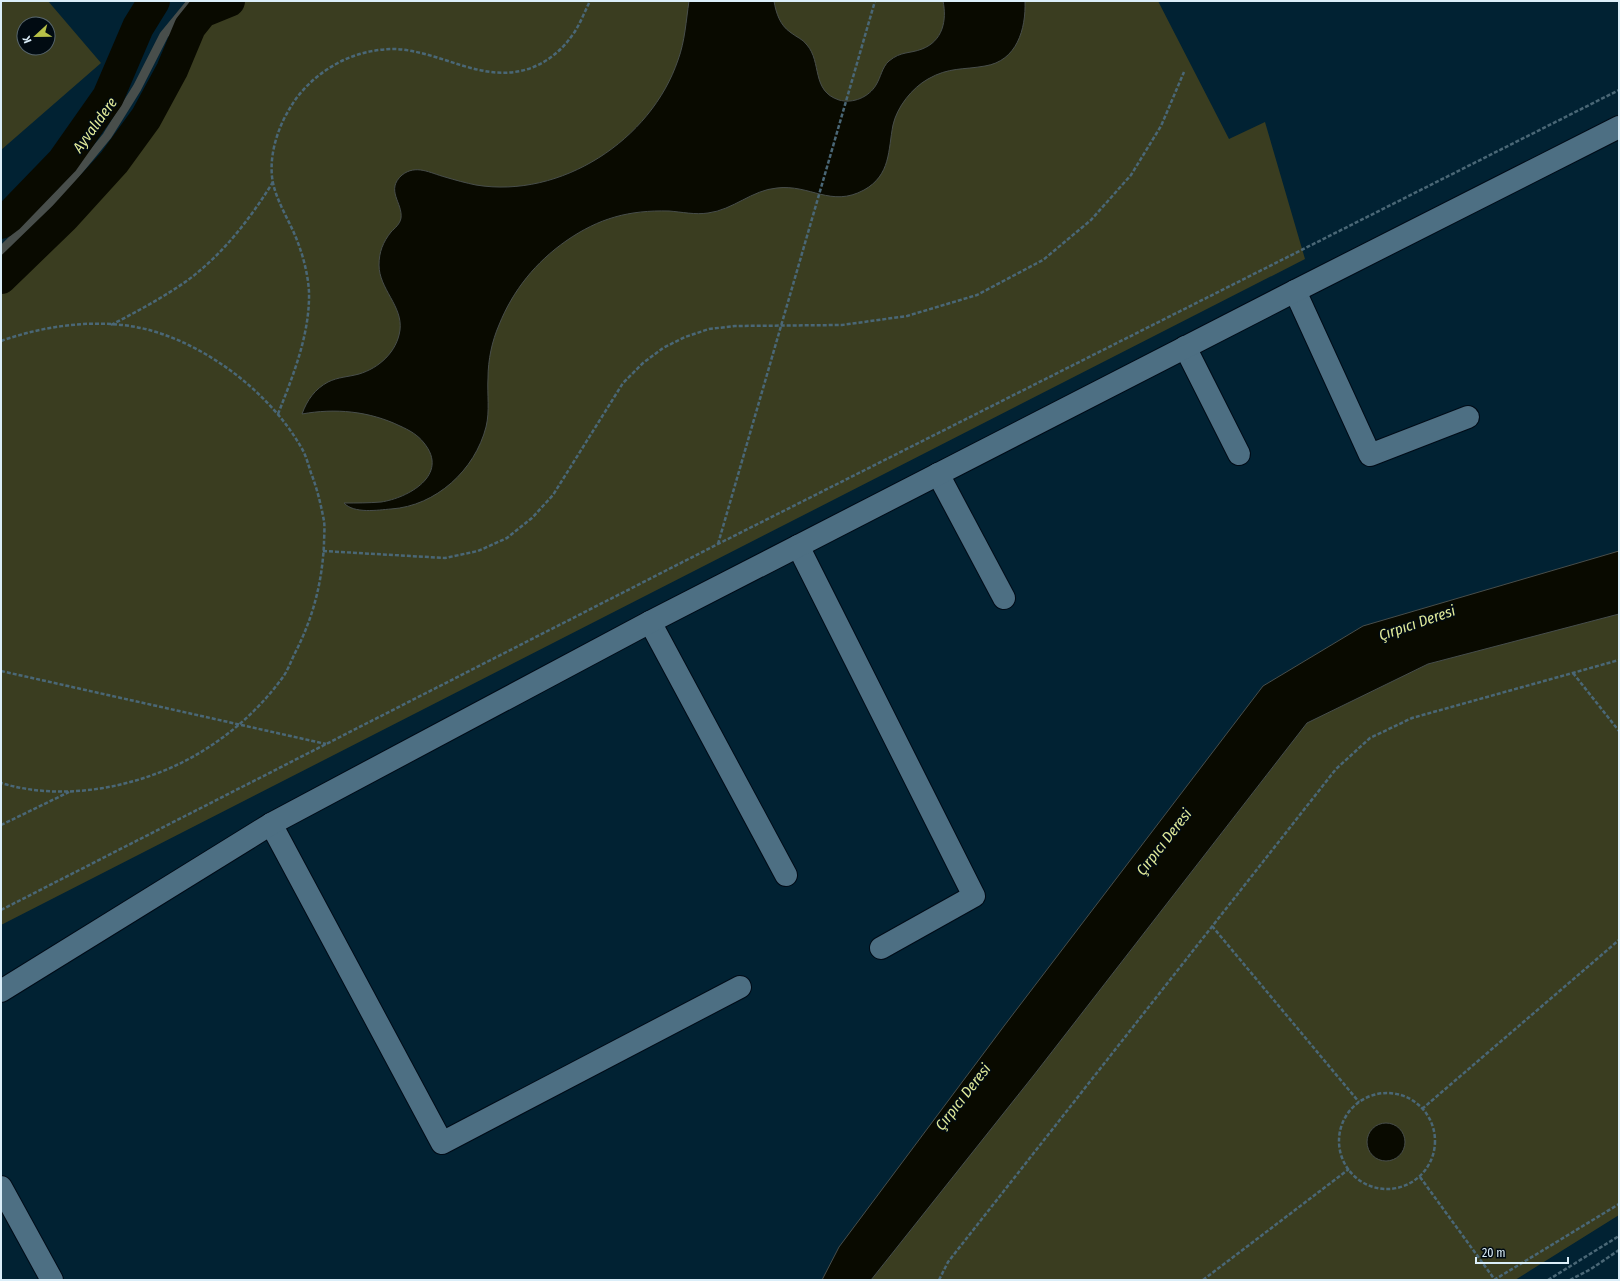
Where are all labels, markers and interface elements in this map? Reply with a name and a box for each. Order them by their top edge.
north arrow [16,16,56,56]
text: K [20,34,34,45]
water label: Ayvalıdere [68,94,121,157]
water label: Çırpıcı Deresi [1376,601,1458,644]
water label: Çırpıcı Deresi [1132,805,1196,879]
water label: Çırpıcı Deresi [931,1060,995,1134]
scale bar [1476,1239,1568,1265]
text: 20 m [1482,1246,1506,1260]

